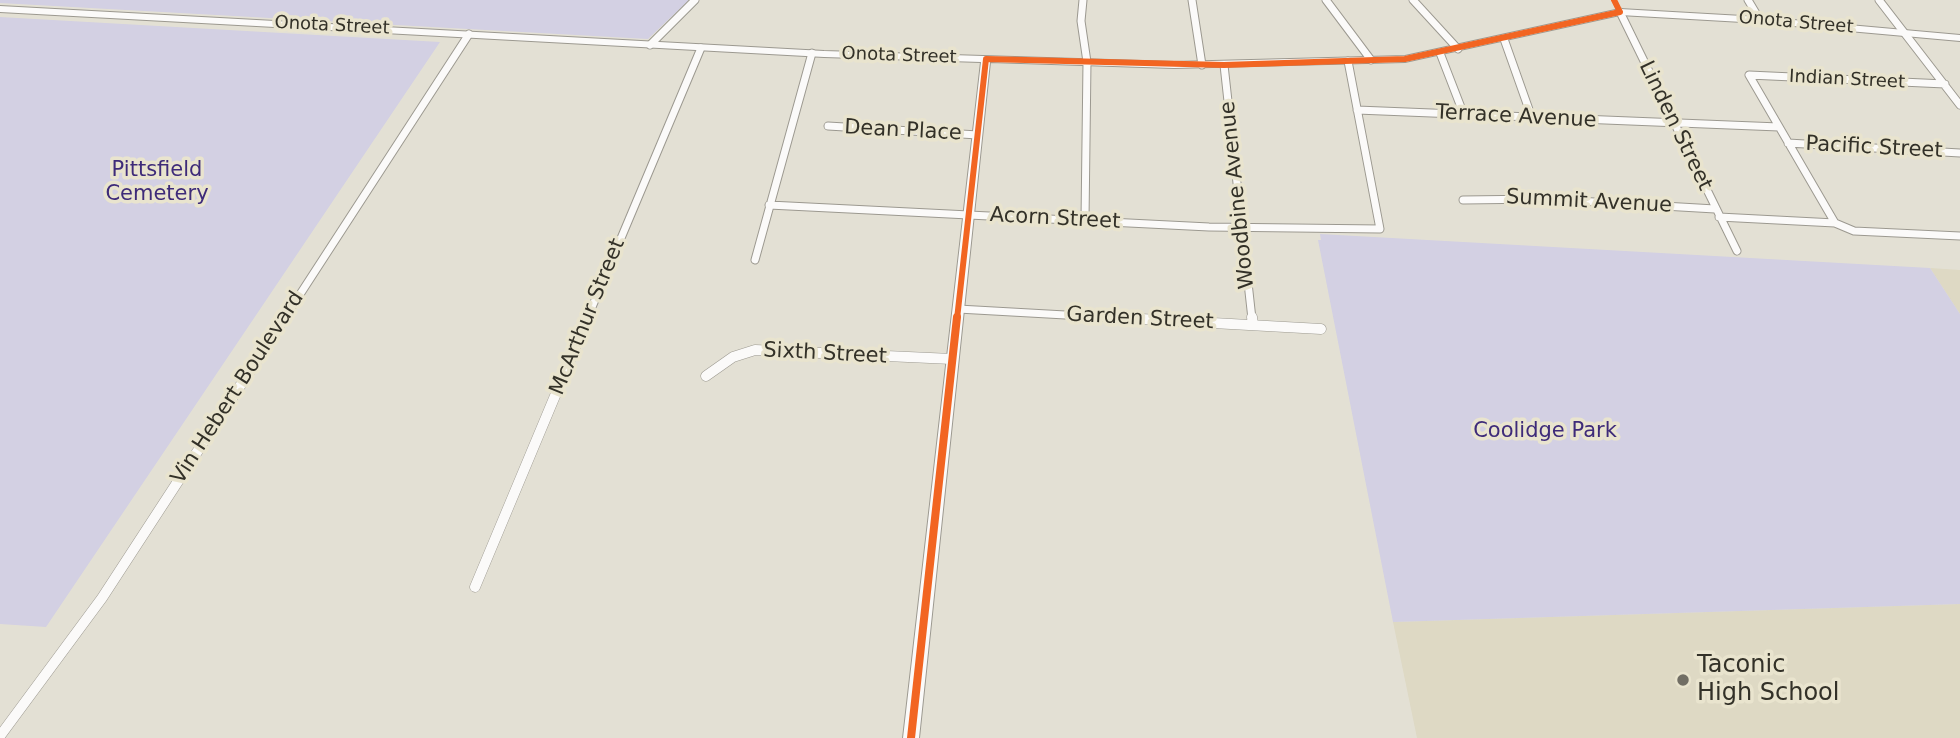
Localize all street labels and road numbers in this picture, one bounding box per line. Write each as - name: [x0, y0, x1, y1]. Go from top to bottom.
- street label: Onota Street: [1738, 7, 1854, 39]
- street label: Onota Street: [274, 12, 390, 40]
- street label: Onota Street: [841, 43, 957, 69]
- street label: Linden Street: [1633, 57, 1717, 195]
- street label: Indian Street: [1789, 66, 1905, 94]
- street label: Woodbine Avenue: [1216, 100, 1260, 290]
- street label: Terrace Avenue: [1435, 100, 1597, 134]
- street label: Dean Place: [844, 115, 962, 147]
- street label: Pacific Street: [1805, 132, 1943, 164]
- street label: Summit Avenue: [1505, 185, 1673, 219]
- street label: Acorn Street: [989, 203, 1121, 235]
- street label: McArthur Street: [545, 235, 631, 399]
- street label: Vin Hebert Boulevard: [166, 287, 310, 489]
- street label: Garden Street: [1066, 303, 1214, 335]
- street label: Sixth Street: [763, 338, 887, 370]

